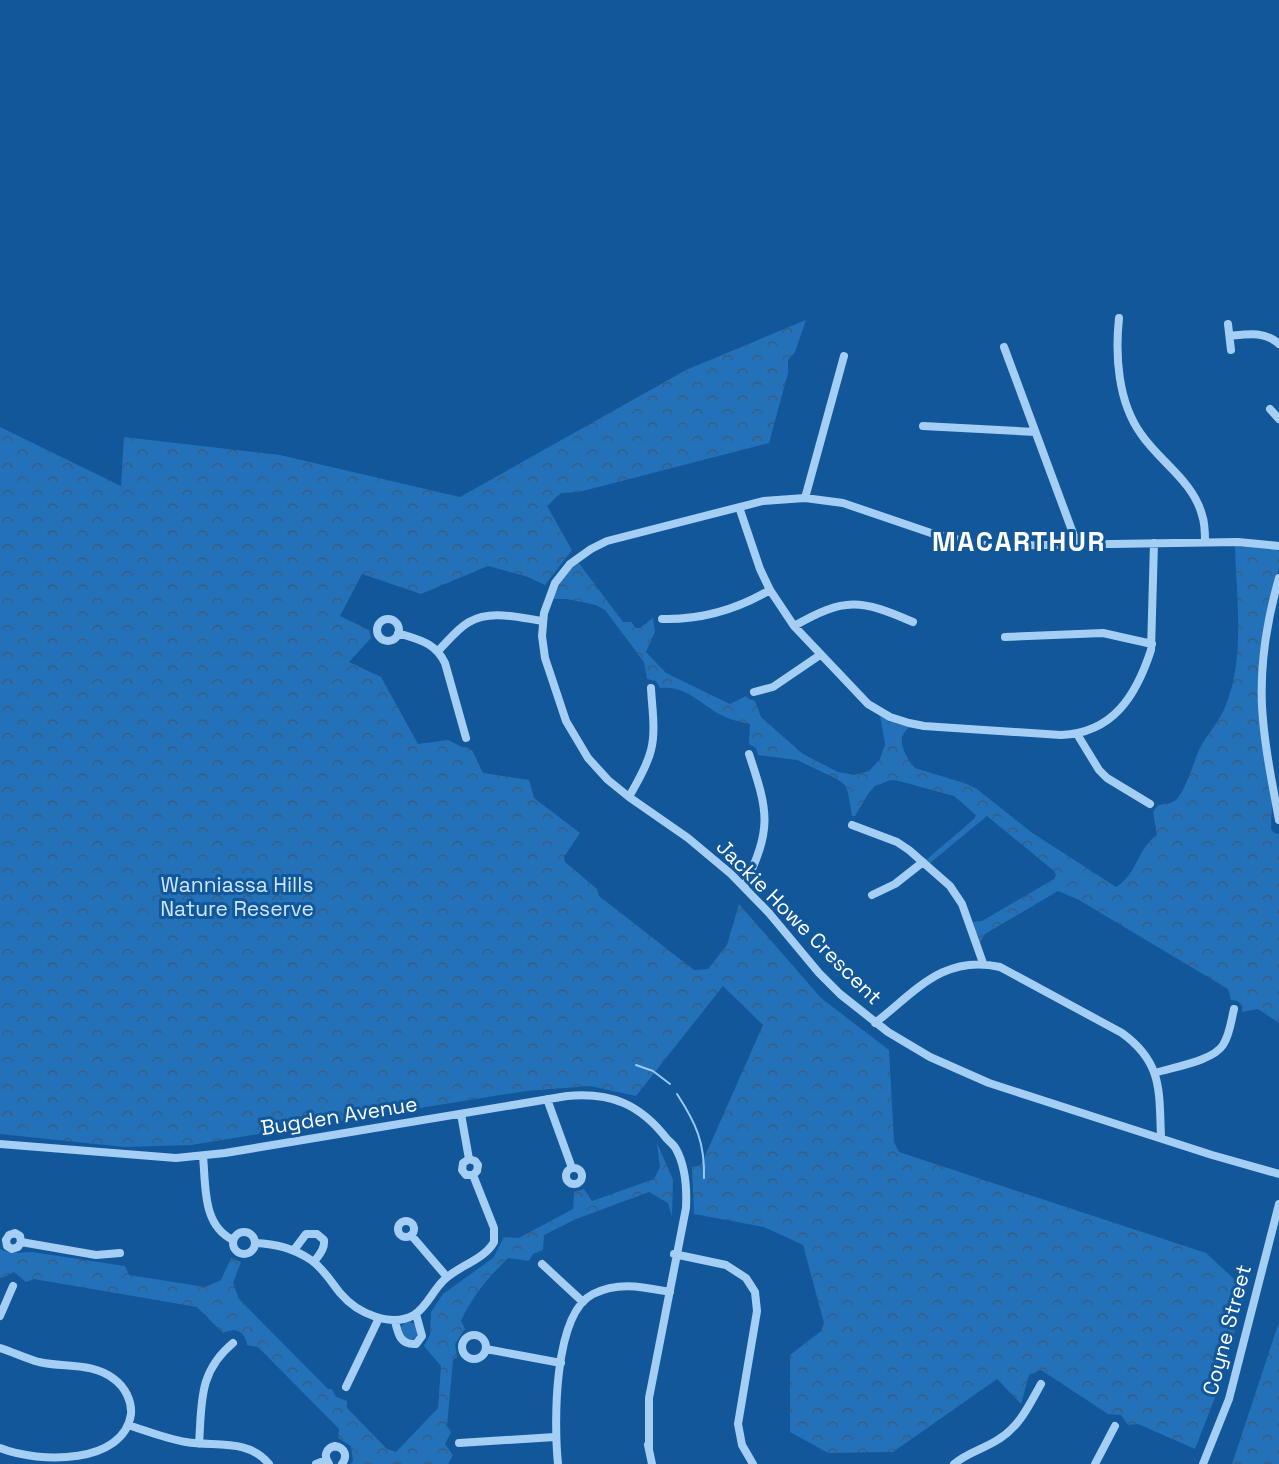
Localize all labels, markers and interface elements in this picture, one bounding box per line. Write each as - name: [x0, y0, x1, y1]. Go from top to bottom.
- district label: MACARTHUR: [932, 524, 1106, 559]
- street label: Jackie Howe Crescent: [711, 833, 888, 1010]
- park label: Wanniassa Hills Nature Reserve: [160, 871, 314, 922]
- street label: Bugden Avenue: [259, 1090, 419, 1141]
- street label: Coyne Street: [1196, 1262, 1257, 1398]

